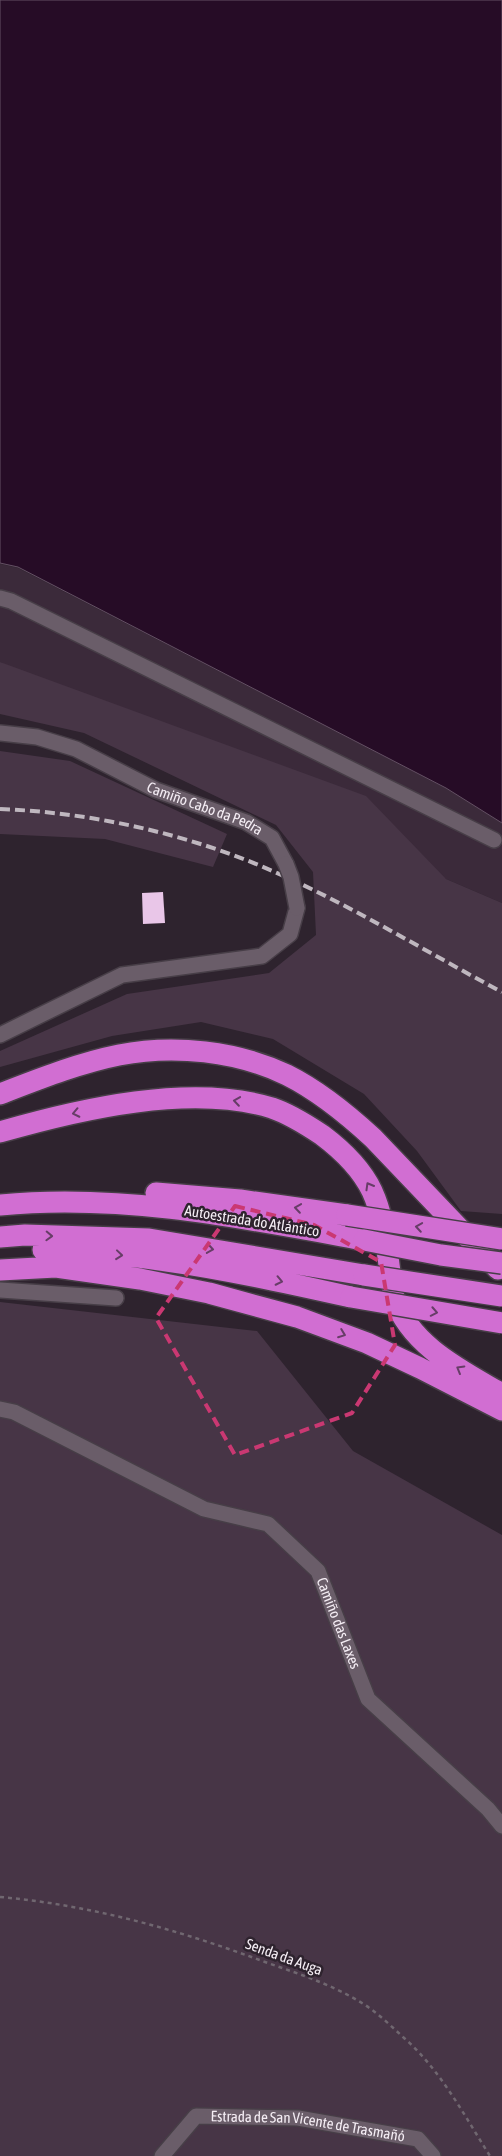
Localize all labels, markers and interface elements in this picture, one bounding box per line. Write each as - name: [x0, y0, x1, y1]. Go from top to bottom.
- street label: Camiño Cabo da Pedra: [144, 778, 266, 838]
- one-way arrow: [232, 1096, 240, 1107]
- one-way arrow: [71, 1108, 80, 1118]
- one-way arrow: [365, 1182, 375, 1191]
- street label: Autoestrada do Atlántico: [184, 1201, 321, 1240]
- one-way arrow: [294, 1203, 302, 1214]
- one-way arrow: [415, 1222, 424, 1232]
- one-way arrow: [45, 1230, 53, 1241]
- one-way arrow: [206, 1244, 215, 1254]
- one-way arrow: [115, 1249, 123, 1260]
- one-way arrow: [274, 1276, 283, 1286]
- one-way arrow: [429, 1307, 438, 1317]
- one-way arrow: [337, 1328, 346, 1338]
- one-way arrow: [456, 1365, 465, 1375]
- street label: Camiño das Laxes: [313, 1575, 364, 1671]
- street label: Senda da Auga: [243, 1935, 325, 1978]
- street label: Estrada de San Vicente de Trasmañó: [210, 2107, 406, 2145]

